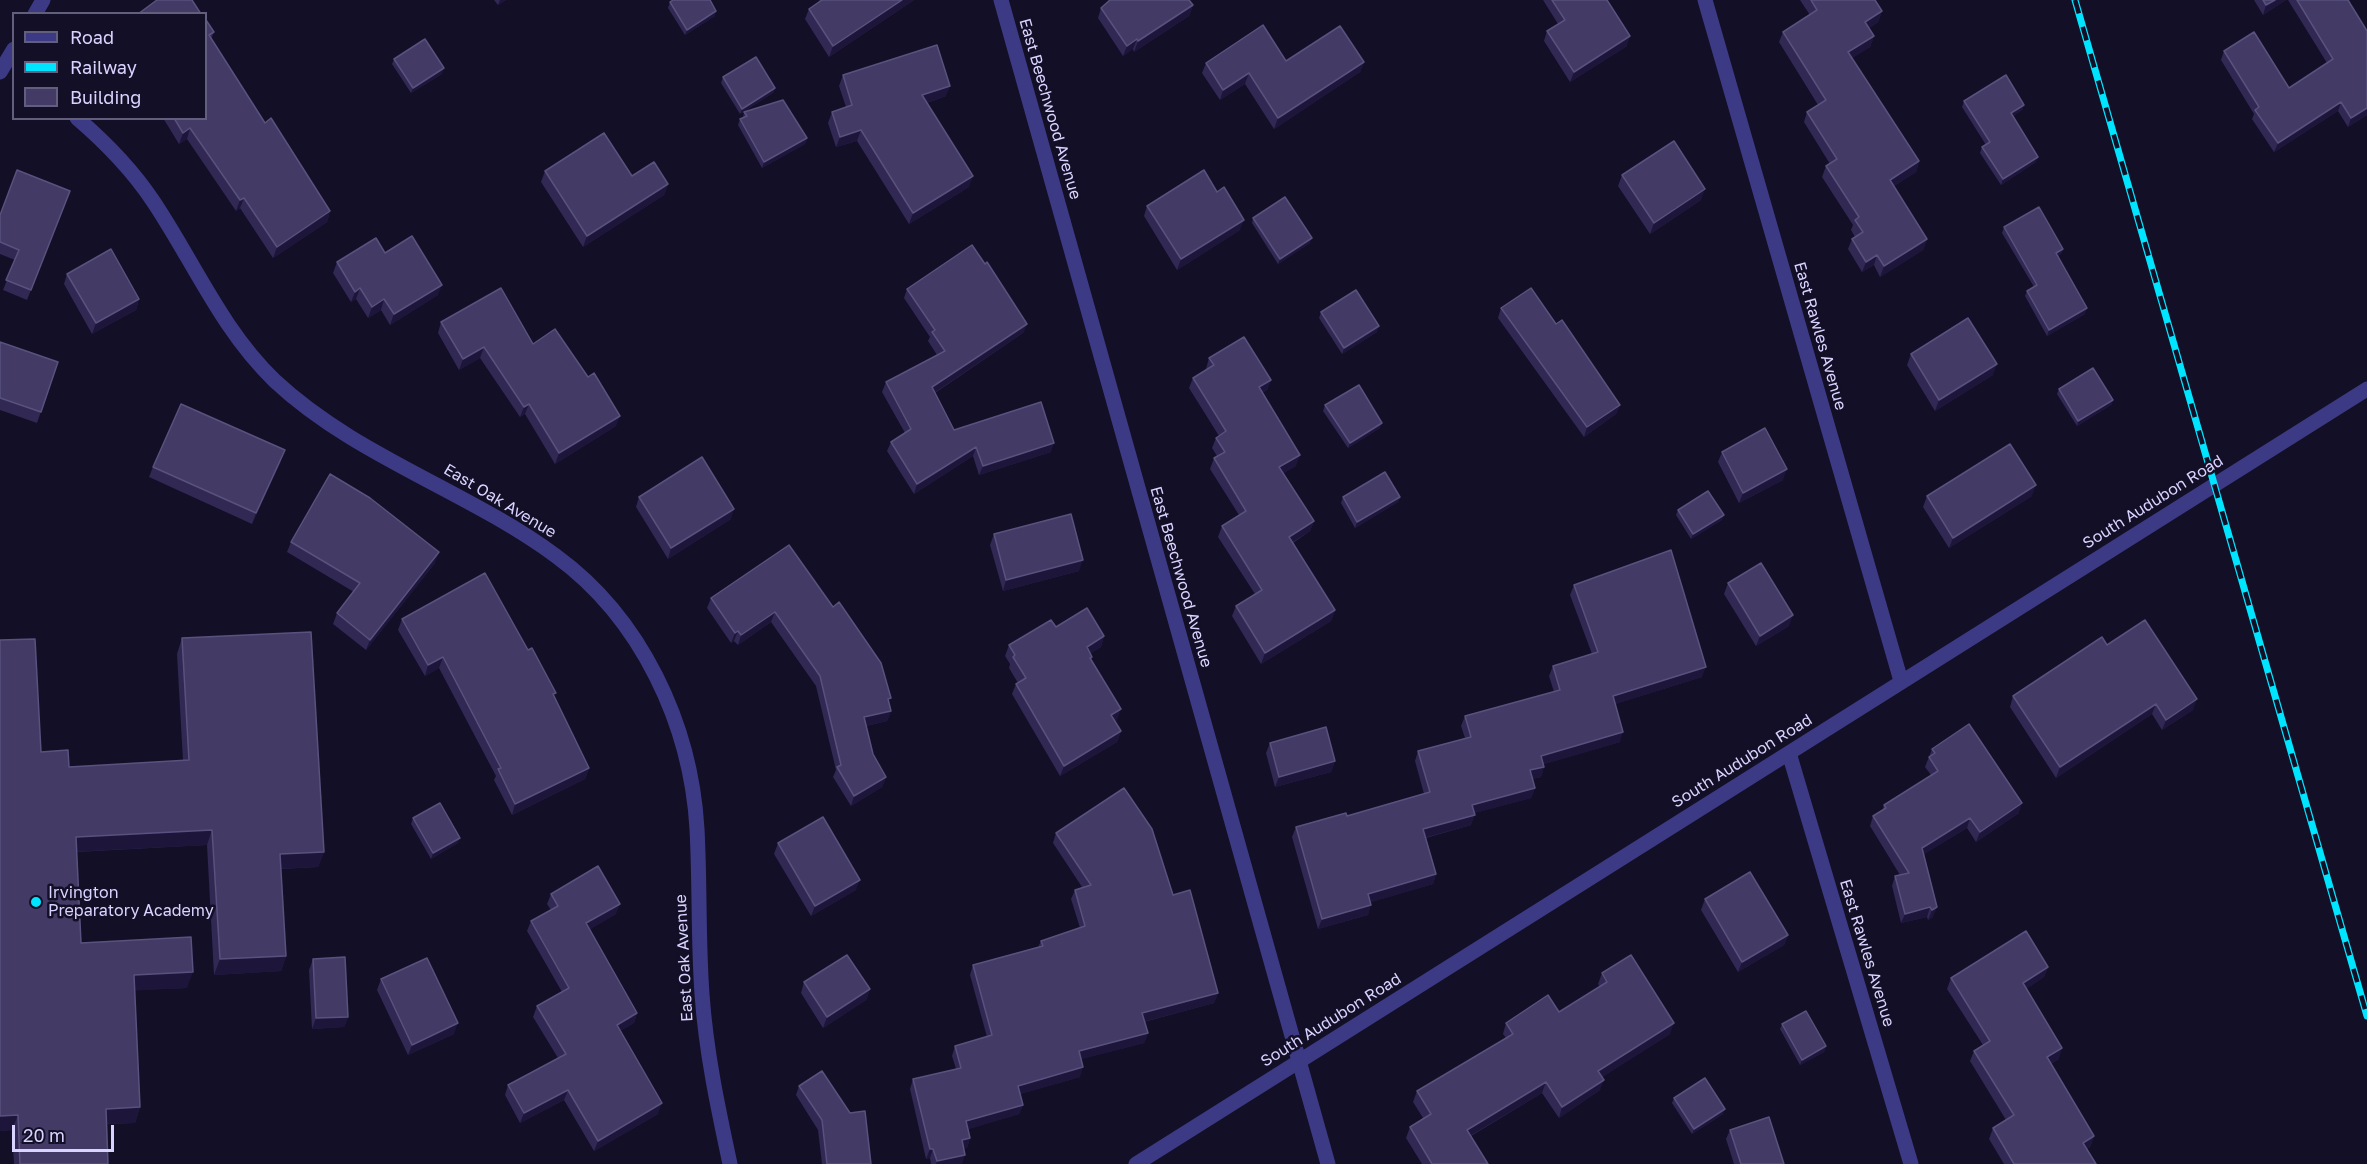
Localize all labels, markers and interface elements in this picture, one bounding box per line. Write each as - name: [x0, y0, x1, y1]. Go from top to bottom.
- legend: [12, 12, 207, 120]
- street label: East Beechwood Avenue: [1015, 16, 1085, 202]
- text: Road: [70, 26, 114, 48]
- text: Railway: [70, 56, 137, 78]
- text: Building: [70, 86, 141, 108]
- street label: East Rawles Avenue: [1790, 260, 1850, 412]
- street label: South Audubon Road: [2079, 451, 2227, 553]
- street label: East Oak Avenue: [440, 460, 560, 542]
- street label: East Beechwood Avenue: [1146, 484, 1216, 670]
- street label: South Audubon Road: [1668, 710, 1816, 812]
- street label: East Rawles Avenue: [1835, 877, 1899, 1029]
- place label: Irvington Preparatory Academy: [48, 883, 214, 921]
- street label: East Oak Avenue: [671, 894, 697, 1022]
- marker: Irvington Preparatory Academy: [29, 895, 43, 909]
- street label: South Audubon Road: [1257, 969, 1405, 1071]
- scale bar: [15, 1113, 117, 1151]
- text: 20 m: [23, 1124, 65, 1146]

